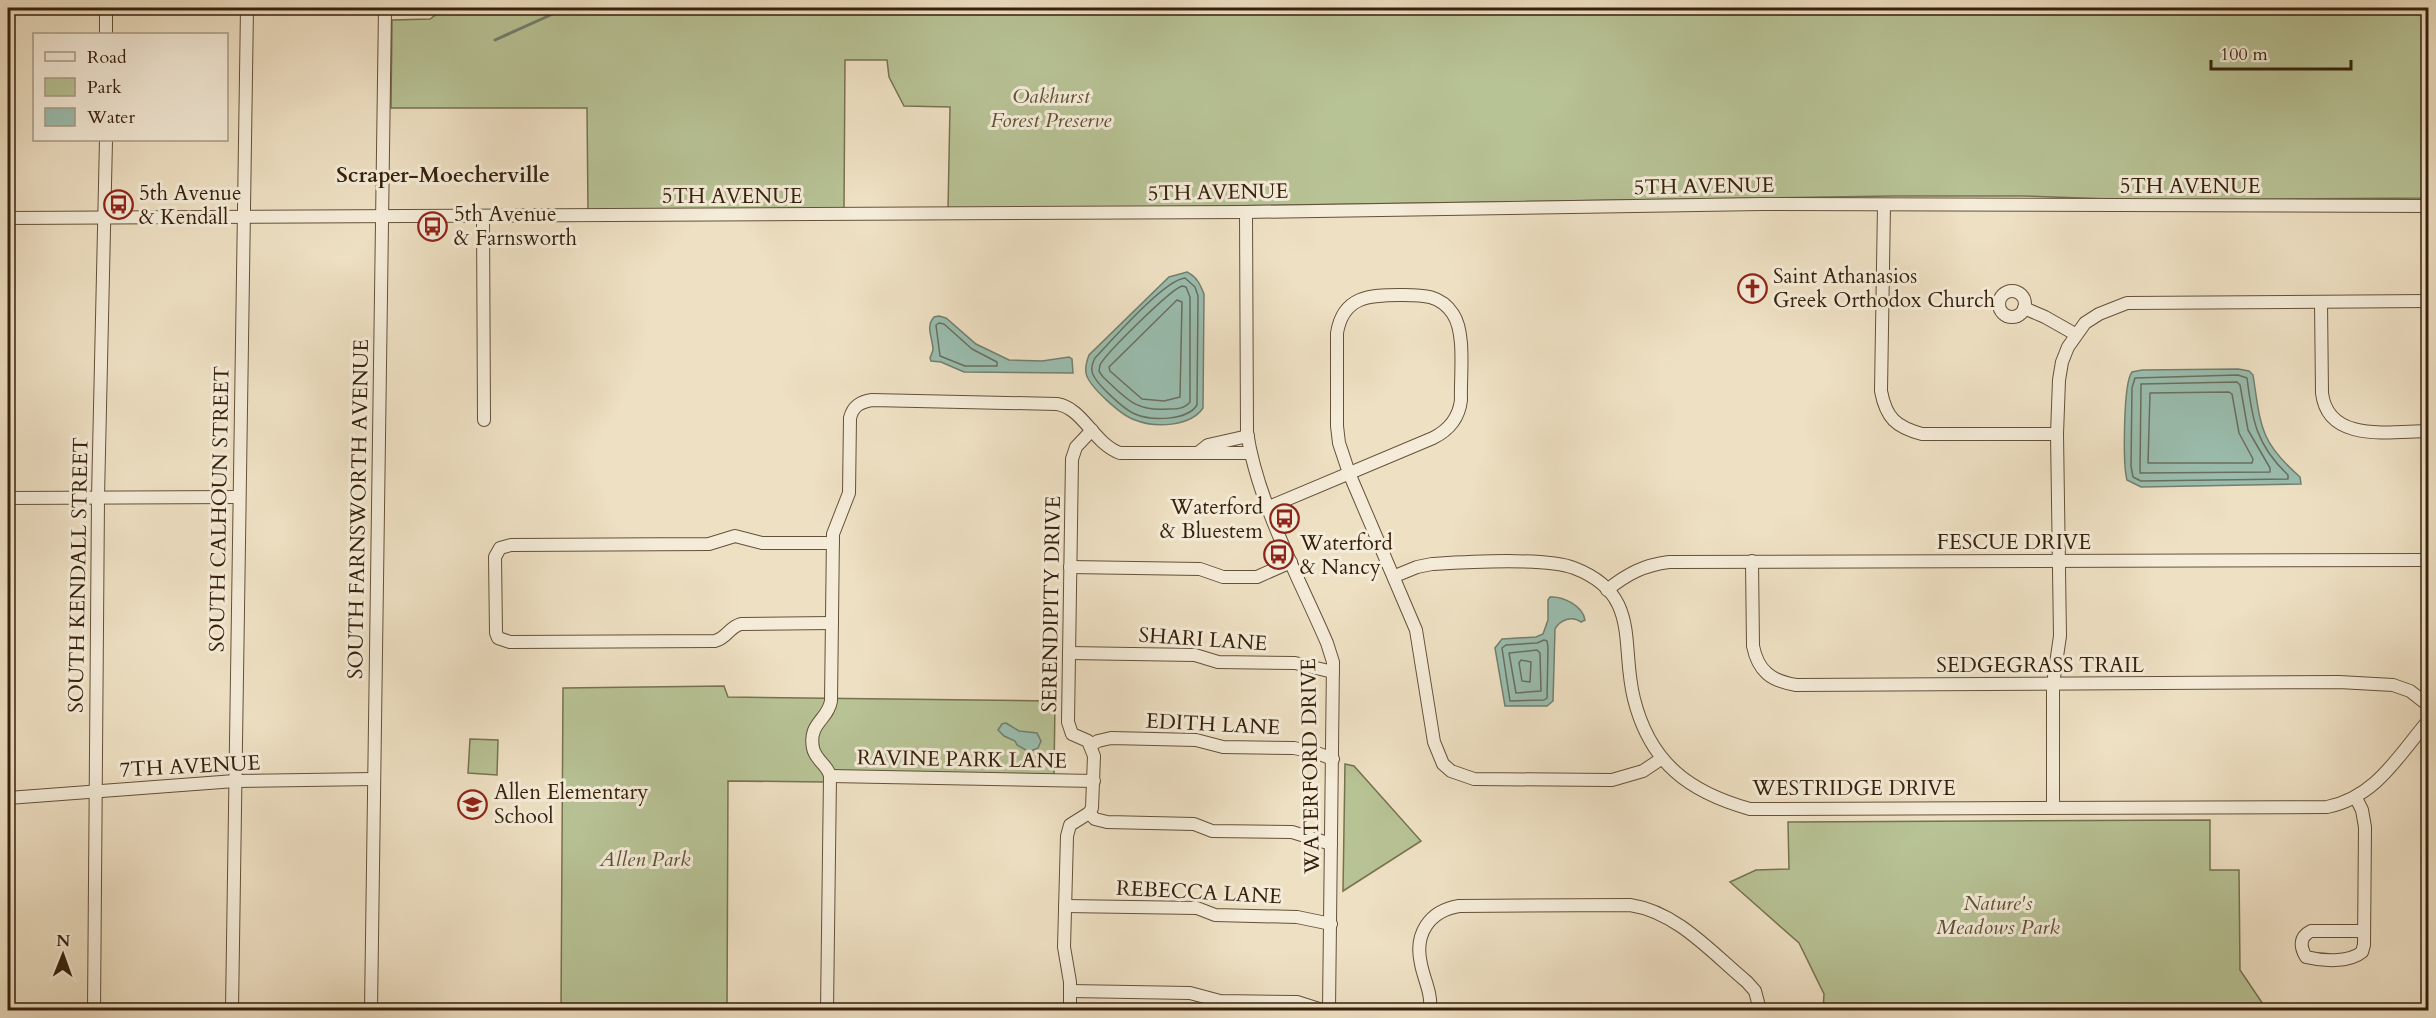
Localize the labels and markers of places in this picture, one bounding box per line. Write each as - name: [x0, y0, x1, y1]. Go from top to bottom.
- place label: 5th Avenue & Kendall: [139, 179, 242, 232]
- bus stop icon: 5th Avenue & Kendall: [102, 189, 134, 221]
- place label: 5th Avenue & Farnsworth: [454, 200, 577, 253]
- bus stop icon: 5th Avenue & Farnsworth: [417, 210, 449, 242]
- place label: Saint Athanasios Greek Orthodox Church: [1773, 262, 1995, 315]
- church icon: Saint Athanasios Greek Orthodox Church: [1736, 272, 1768, 304]
- place label: Waterford & Bluestem: [1160, 493, 1263, 546]
- bus stop icon: Waterford & Bluestem: [1268, 503, 1300, 535]
- place label: Waterford & Nancy: [1299, 529, 1393, 582]
- bus stop icon: Waterford & Nancy: [1263, 539, 1295, 571]
- place label: Allen Elementary School: [494, 778, 648, 831]
- school or university icon: Allen Elementary School: [457, 788, 489, 820]

